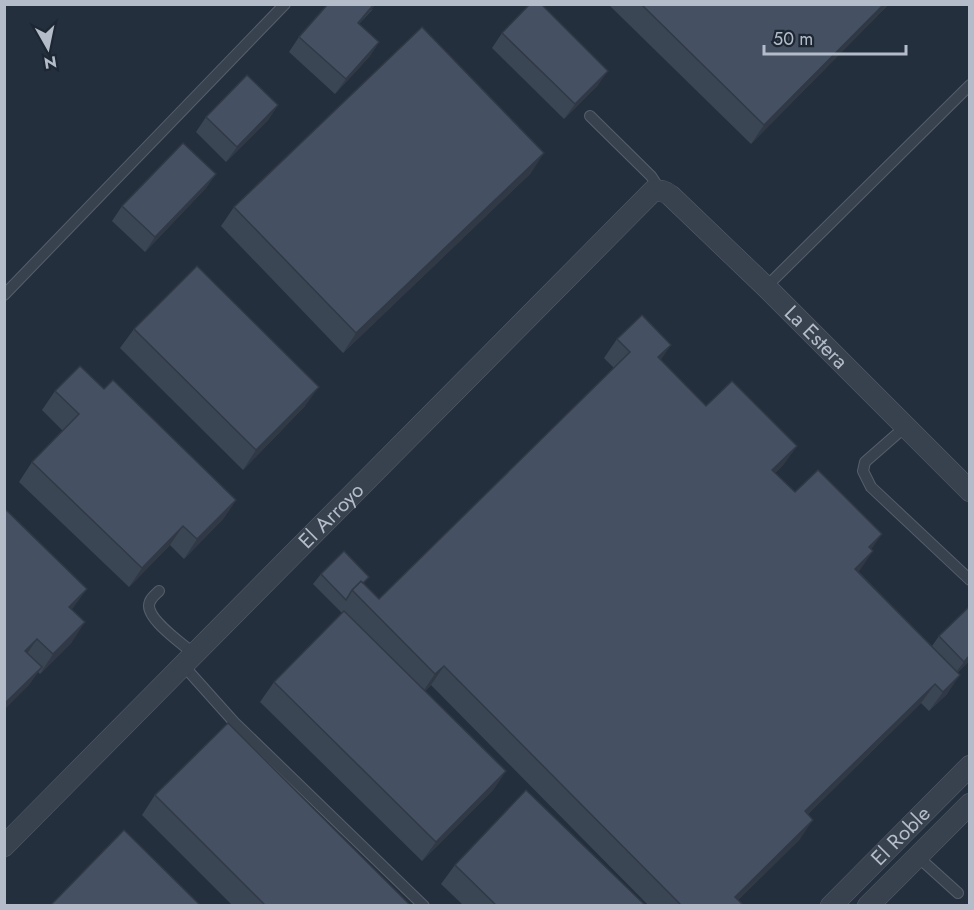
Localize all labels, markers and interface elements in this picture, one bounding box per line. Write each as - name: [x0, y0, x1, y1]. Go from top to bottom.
- north arrow: [18, 18, 78, 78]
- scale bar: [764, 18, 906, 56]
- text: 50 m: [773, 26, 813, 52]
- text: N: [42, 50, 58, 75]
- street label: La Estera: [778, 299, 855, 376]
- street label: El Arroyo: [292, 476, 371, 555]
- street label: El Roble: [864, 799, 937, 872]

